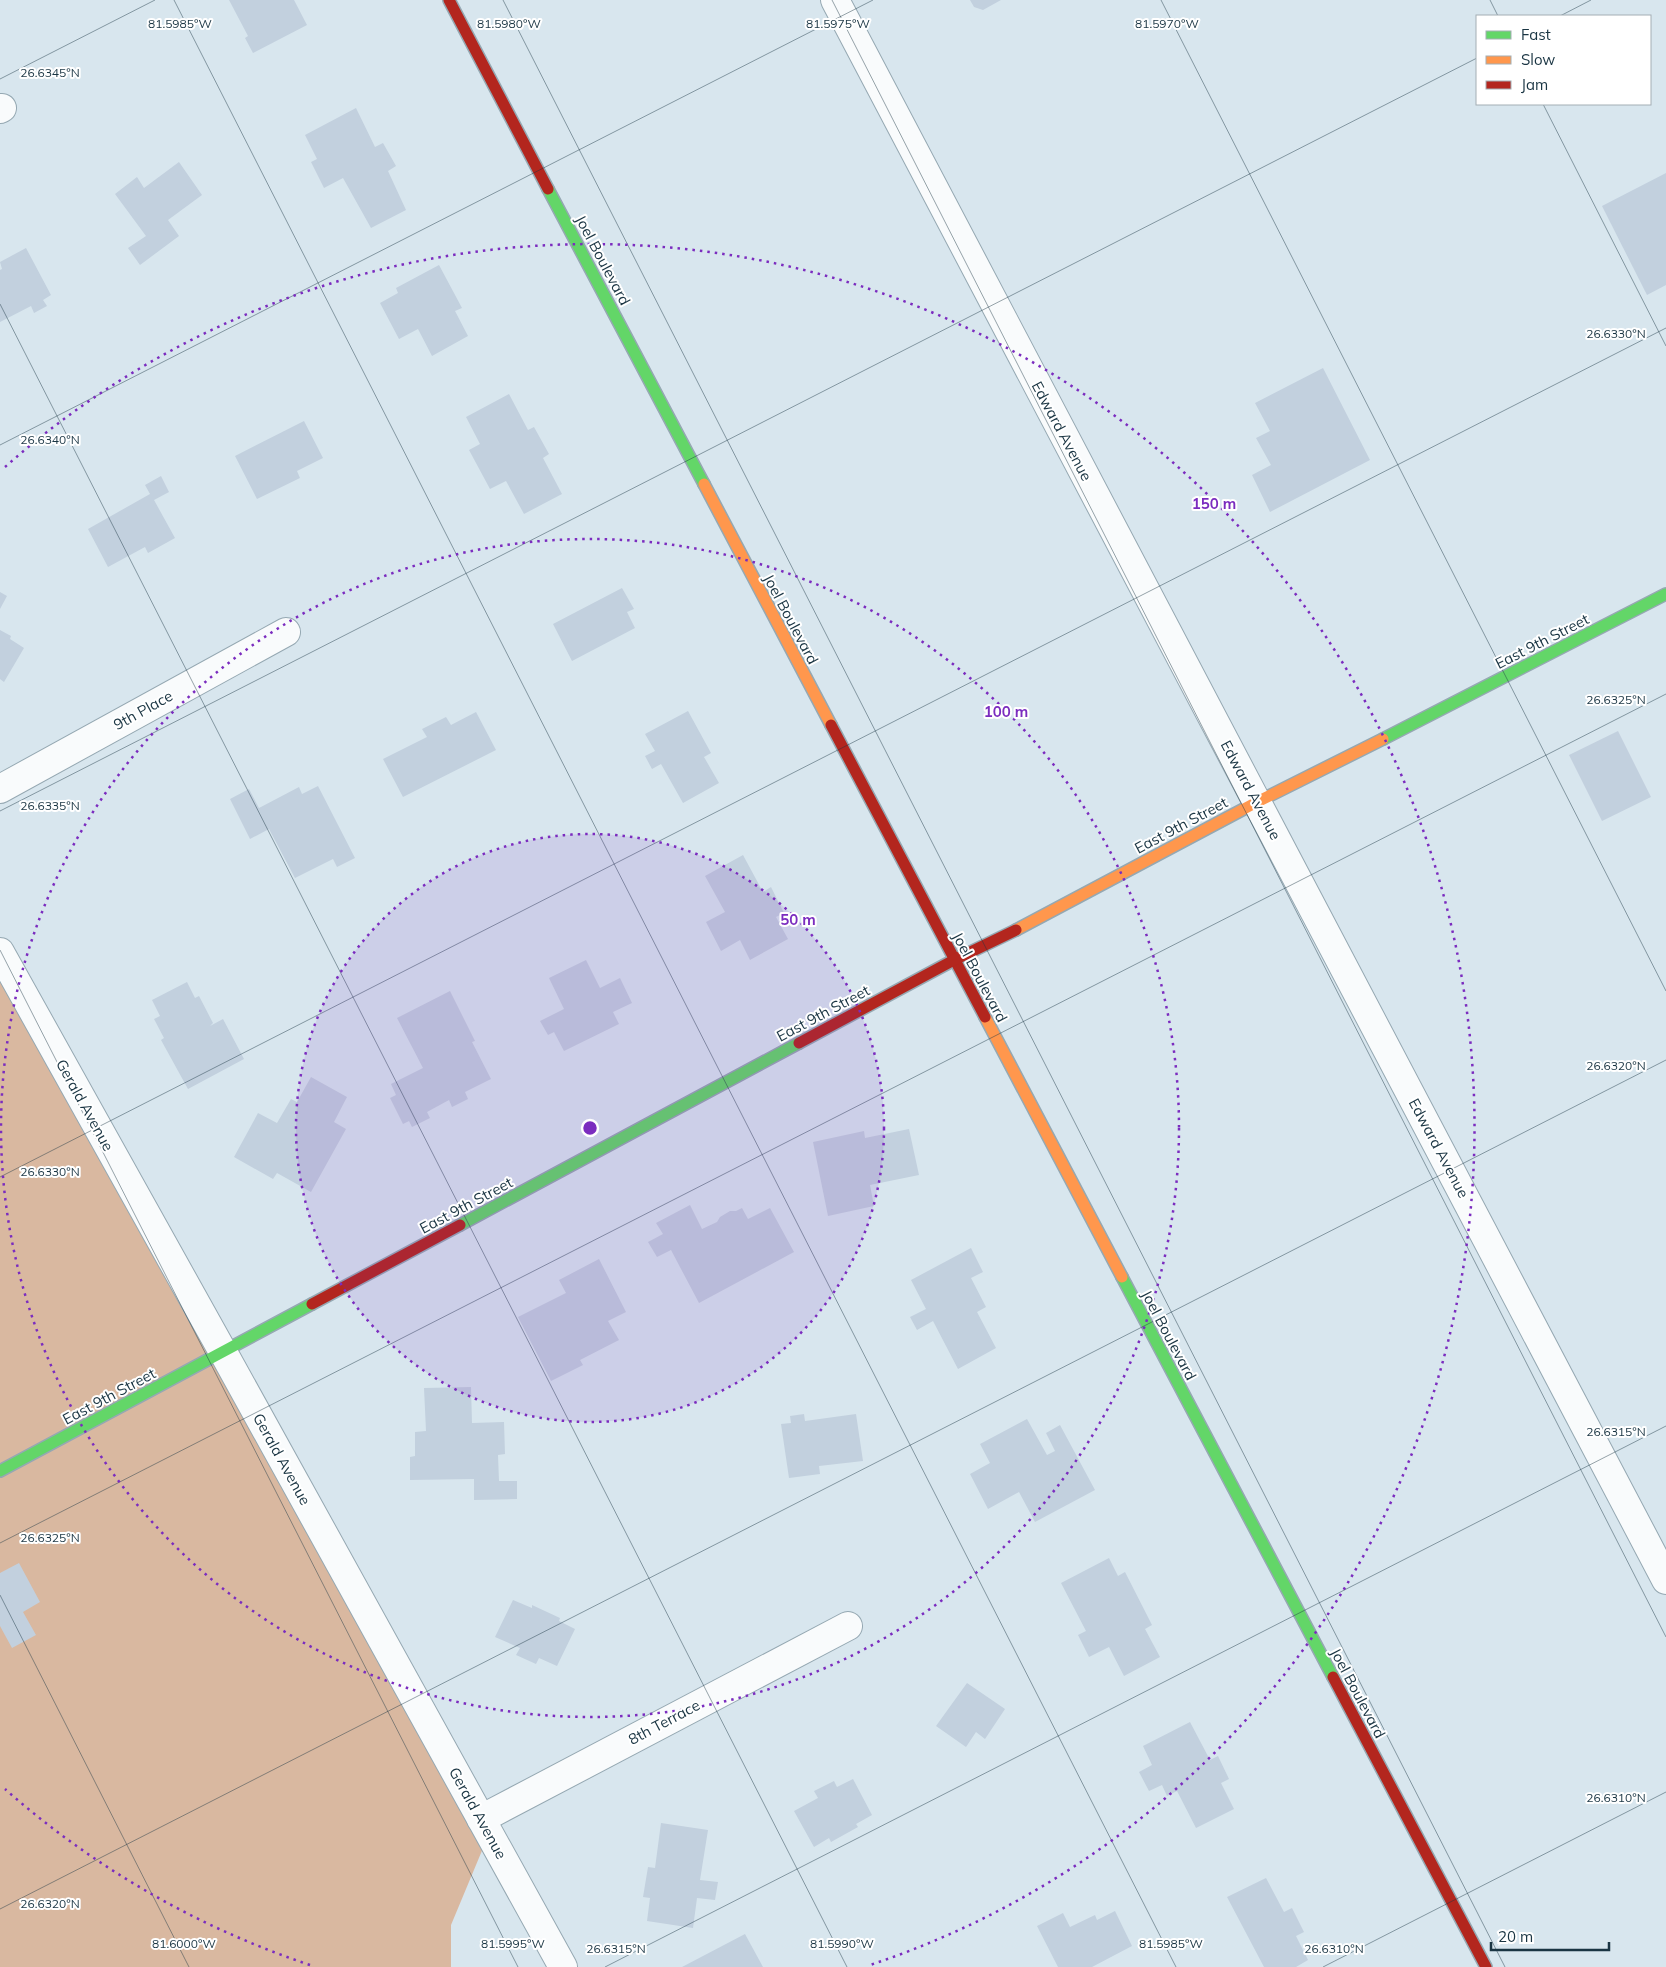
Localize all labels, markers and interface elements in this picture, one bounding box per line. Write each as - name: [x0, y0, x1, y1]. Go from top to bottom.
- legend: [1476, 15, 1651, 105]
- text: 81.5985°W: [148, 16, 212, 31]
- text: 81.5980°W: [477, 16, 541, 31]
- text: 81.5975°W: [806, 16, 870, 31]
- text: 81.5970°W: [1135, 16, 1199, 31]
- text: Fast: [1521, 25, 1551, 44]
- text: Slow: [1521, 50, 1555, 69]
- text: 26.6345°N: [20, 65, 80, 80]
- text: Jam: [1521, 75, 1548, 94]
- street label: Joel Boulevard: [571, 212, 635, 308]
- text: 26.6330°N: [1586, 326, 1646, 341]
- street label: Edward Avenue: [1028, 378, 1096, 484]
- text: 26.6340°N: [20, 432, 80, 447]
- text: 150 m: [1192, 494, 1236, 513]
- street label: Joel Boulevard: [759, 571, 823, 667]
- street label: East 9th Street: [1492, 609, 1592, 673]
- street label: 9th Place: [110, 686, 176, 734]
- text: 26.6325°N: [1586, 692, 1646, 707]
- text: 100 m: [984, 702, 1028, 721]
- street label: Edward Avenue: [1217, 737, 1285, 843]
- street label: East 9th Street: [1131, 793, 1231, 857]
- text: 26.6335°N: [20, 798, 80, 813]
- text: 50 m: [780, 910, 816, 929]
- street label: Joel Boulevard: [948, 929, 1012, 1025]
- street label: East 9th Street: [773, 981, 873, 1045]
- street label: Gerald Avenue: [52, 1056, 118, 1154]
- text: 26.6320°N: [1586, 1058, 1646, 1073]
- street label: Edward Avenue: [1405, 1095, 1473, 1201]
- centre of rings: [581, 1119, 599, 1137]
- text: 26.6330°N: [20, 1164, 80, 1179]
- street label: East 9th Street: [416, 1173, 516, 1237]
- street label: Joel Boulevard: [1137, 1287, 1201, 1383]
- street label: East 9th Street: [59, 1364, 159, 1428]
- street label: Gerald Avenue: [249, 1410, 315, 1508]
- text: 26.6315°N: [1586, 1424, 1646, 1439]
- text: 26.6325°N: [20, 1530, 80, 1545]
- street label: Joel Boulevard: [1326, 1645, 1390, 1741]
- street label: 8th Terrace: [625, 1695, 703, 1749]
- street label: Gerald Avenue: [445, 1764, 511, 1862]
- text: 26.6310°N: [1586, 1790, 1646, 1805]
- text: 26.6320°N: [20, 1896, 80, 1911]
- scale bar: [1491, 1920, 1608, 1952]
- text: 20 m: [1498, 1927, 1533, 1946]
- text: 81.6000°W: [152, 1936, 216, 1951]
- text: 81.5995°W: [481, 1936, 545, 1951]
- text: 81.5990°W: [810, 1936, 874, 1951]
- text: 81.5985°W: [1139, 1936, 1203, 1951]
- text: 26.6315°N: [586, 1941, 646, 1956]
- text: 26.6310°N: [1304, 1941, 1364, 1956]

